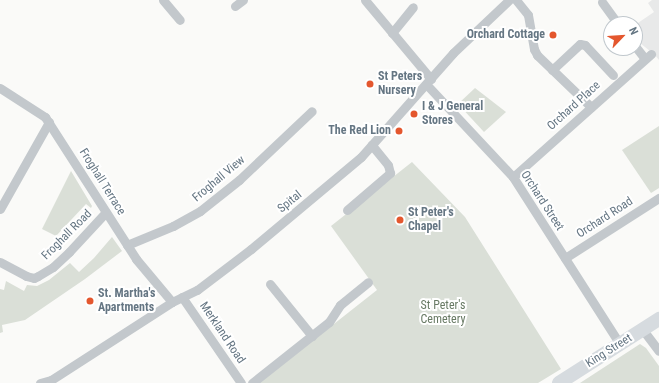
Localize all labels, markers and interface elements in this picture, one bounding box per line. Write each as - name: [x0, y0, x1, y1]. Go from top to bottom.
- north arrow: [603, 16, 643, 56]
- text: N: [626, 25, 641, 37]
- place label: Orchard Cottage: [467, 28, 545, 42]
- marker: Orchard Cottage: [548, 30, 558, 40]
- place label: St Peters Nursery: [378, 70, 422, 98]
- street label: Orchard Place: [545, 78, 603, 134]
- marker: St Peters Nursery: [365, 79, 375, 89]
- place label: I & J General Stores: [422, 100, 483, 128]
- marker: I & J General Stores: [409, 109, 419, 119]
- place label: The Red Lion: [328, 124, 391, 138]
- marker: The Red Lion: [394, 126, 404, 136]
- street label: Froghall Terrace: [76, 146, 128, 218]
- street label: Froghall View: [190, 153, 248, 205]
- street label: Orchard Street: [517, 168, 567, 234]
- street label: Spital: [275, 188, 305, 216]
- street label: Orchard Road: [574, 194, 636, 242]
- place label: St Peter's Chapel: [408, 206, 454, 234]
- street label: Froghall Road: [39, 207, 95, 263]
- marker: St Peter's Chapel: [395, 215, 405, 225]
- place label: St. Martha's Apartments: [98, 287, 155, 315]
- marker: St. Martha's Apartments: [85, 296, 95, 306]
- park label: St Peter's Cemetery: [420, 299, 466, 327]
- street label: Merkland Road: [196, 300, 248, 366]
- street label: King Street: [583, 331, 635, 371]

